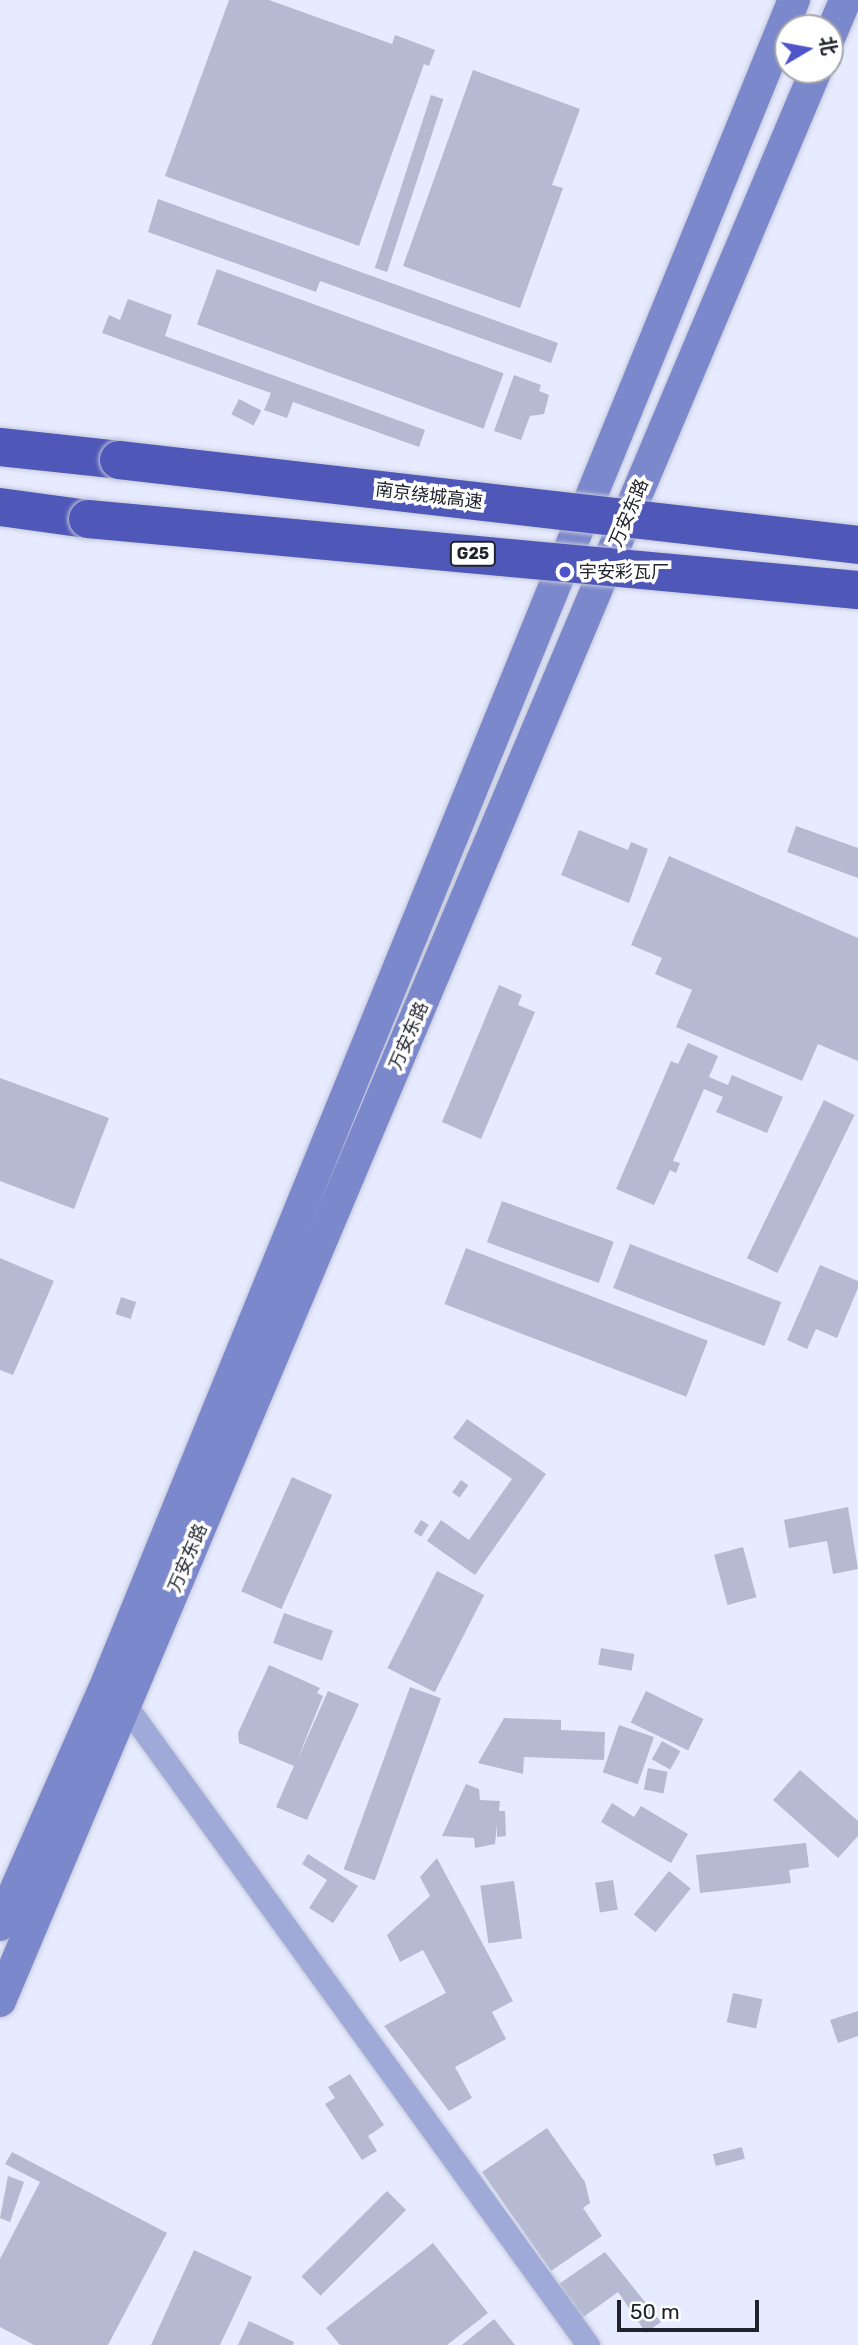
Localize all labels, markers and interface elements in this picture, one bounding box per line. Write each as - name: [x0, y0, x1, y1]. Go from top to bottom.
- north arrow: [774, 14, 844, 84]
- text: 北: [815, 34, 841, 57]
- street label: 万安东路: [605, 476, 653, 550]
- street label: 南京绕城高速: [374, 479, 484, 513]
- road number: G25: [448, 541, 498, 566]
- place label: 宇安彩瓦厂: [579, 561, 669, 583]
- marker: 宇安彩瓦厂: [557, 564, 573, 580]
- street label: 万安东路: [385, 999, 433, 1073]
- street label: 万安东路: [164, 1521, 212, 1595]
- scale bar: [620, 2286, 762, 2330]
- text: 50 m: [630, 2299, 680, 2324]

